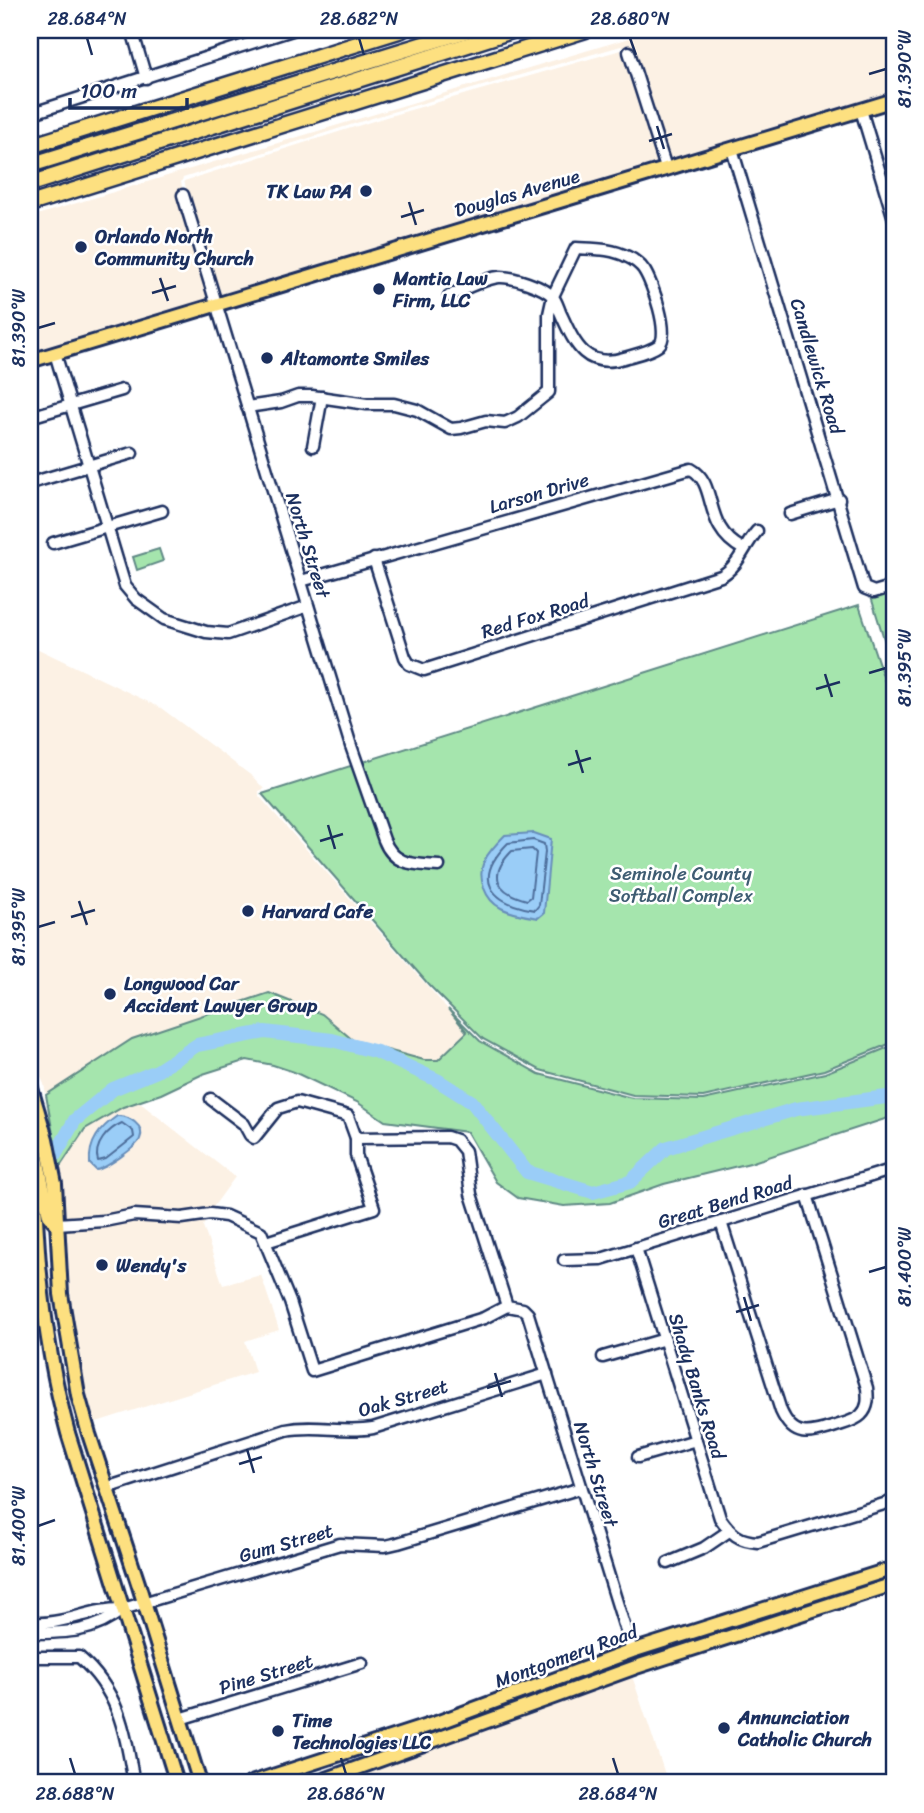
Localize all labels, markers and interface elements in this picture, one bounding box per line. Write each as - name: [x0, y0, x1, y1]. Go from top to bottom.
- text: 28.684°N: [47, 3, 127, 35]
- text: 28.682°N: [320, 3, 399, 35]
- text: 28.680°N: [590, 3, 670, 35]
- text: 81.390°W: [889, 29, 921, 108]
- scale bar: [70, 66, 187, 110]
- text: 100 m: [80, 72, 137, 110]
- street label: Douglas Avenue: [450, 159, 584, 227]
- place label: TK Law PA: [266, 175, 352, 208]
- marker: TK Law PA: [358, 183, 374, 199]
- place label: Orlando North Community Church: [94, 220, 254, 275]
- marker: Orlando North Community Church: [73, 239, 89, 255]
- place label: Mantia Law Firm, LLC: [392, 262, 489, 317]
- marker: Mantia Law Firm, LLC: [371, 281, 387, 297]
- text: 81.390°W: [3, 288, 35, 367]
- street label: Candlewick Road: [781, 294, 854, 440]
- place label: Altamonte Smiles: [280, 342, 431, 375]
- marker: Altamonte Smiles: [259, 350, 275, 366]
- street label: Larson Drive: [485, 463, 593, 523]
- street label: North Street: [276, 488, 340, 603]
- street label: Red Fox Road: [477, 583, 595, 648]
- text: 81.395°W: [889, 628, 921, 707]
- park label: Seminole County Softball Complex: [609, 857, 753, 912]
- text: 81.395°W: [3, 887, 35, 966]
- place label: Harvard Cafe: [261, 895, 374, 928]
- marker: Harvard Cafe: [240, 903, 256, 919]
- place label: Longwood Car Accident Lawyer Group: [123, 967, 318, 1022]
- marker: Longwood Car Accident Lawyer Group: [102, 986, 118, 1002]
- street label: Great Bend Road: [654, 1166, 797, 1238]
- text: 81.400°W: [889, 1226, 921, 1307]
- place label: Wendy's: [116, 1249, 188, 1282]
- marker: Wendy's: [94, 1257, 110, 1273]
- street label: Shady Banks Road: [659, 1309, 735, 1465]
- street label: Oak Street: [354, 1369, 452, 1427]
- street label: North Street: [564, 1417, 628, 1532]
- text: 81.400°W: [3, 1485, 35, 1566]
- street label: Gum Street: [235, 1514, 337, 1572]
- street label: Montgomery Road: [490, 1614, 644, 1697]
- street label: Pine Street: [215, 1644, 317, 1704]
- place label: Annunciation Catholic Church: [737, 1701, 872, 1756]
- place label: Time Technologies LLC: [292, 1704, 432, 1759]
- marker: Annunciation Catholic Church: [716, 1720, 732, 1736]
- marker: Time Technologies LLC: [270, 1723, 286, 1739]
- text: 28.688°N: [36, 1778, 115, 1810]
- text: 28.686°N: [307, 1778, 386, 1810]
- text: 28.684°N: [578, 1778, 658, 1810]

